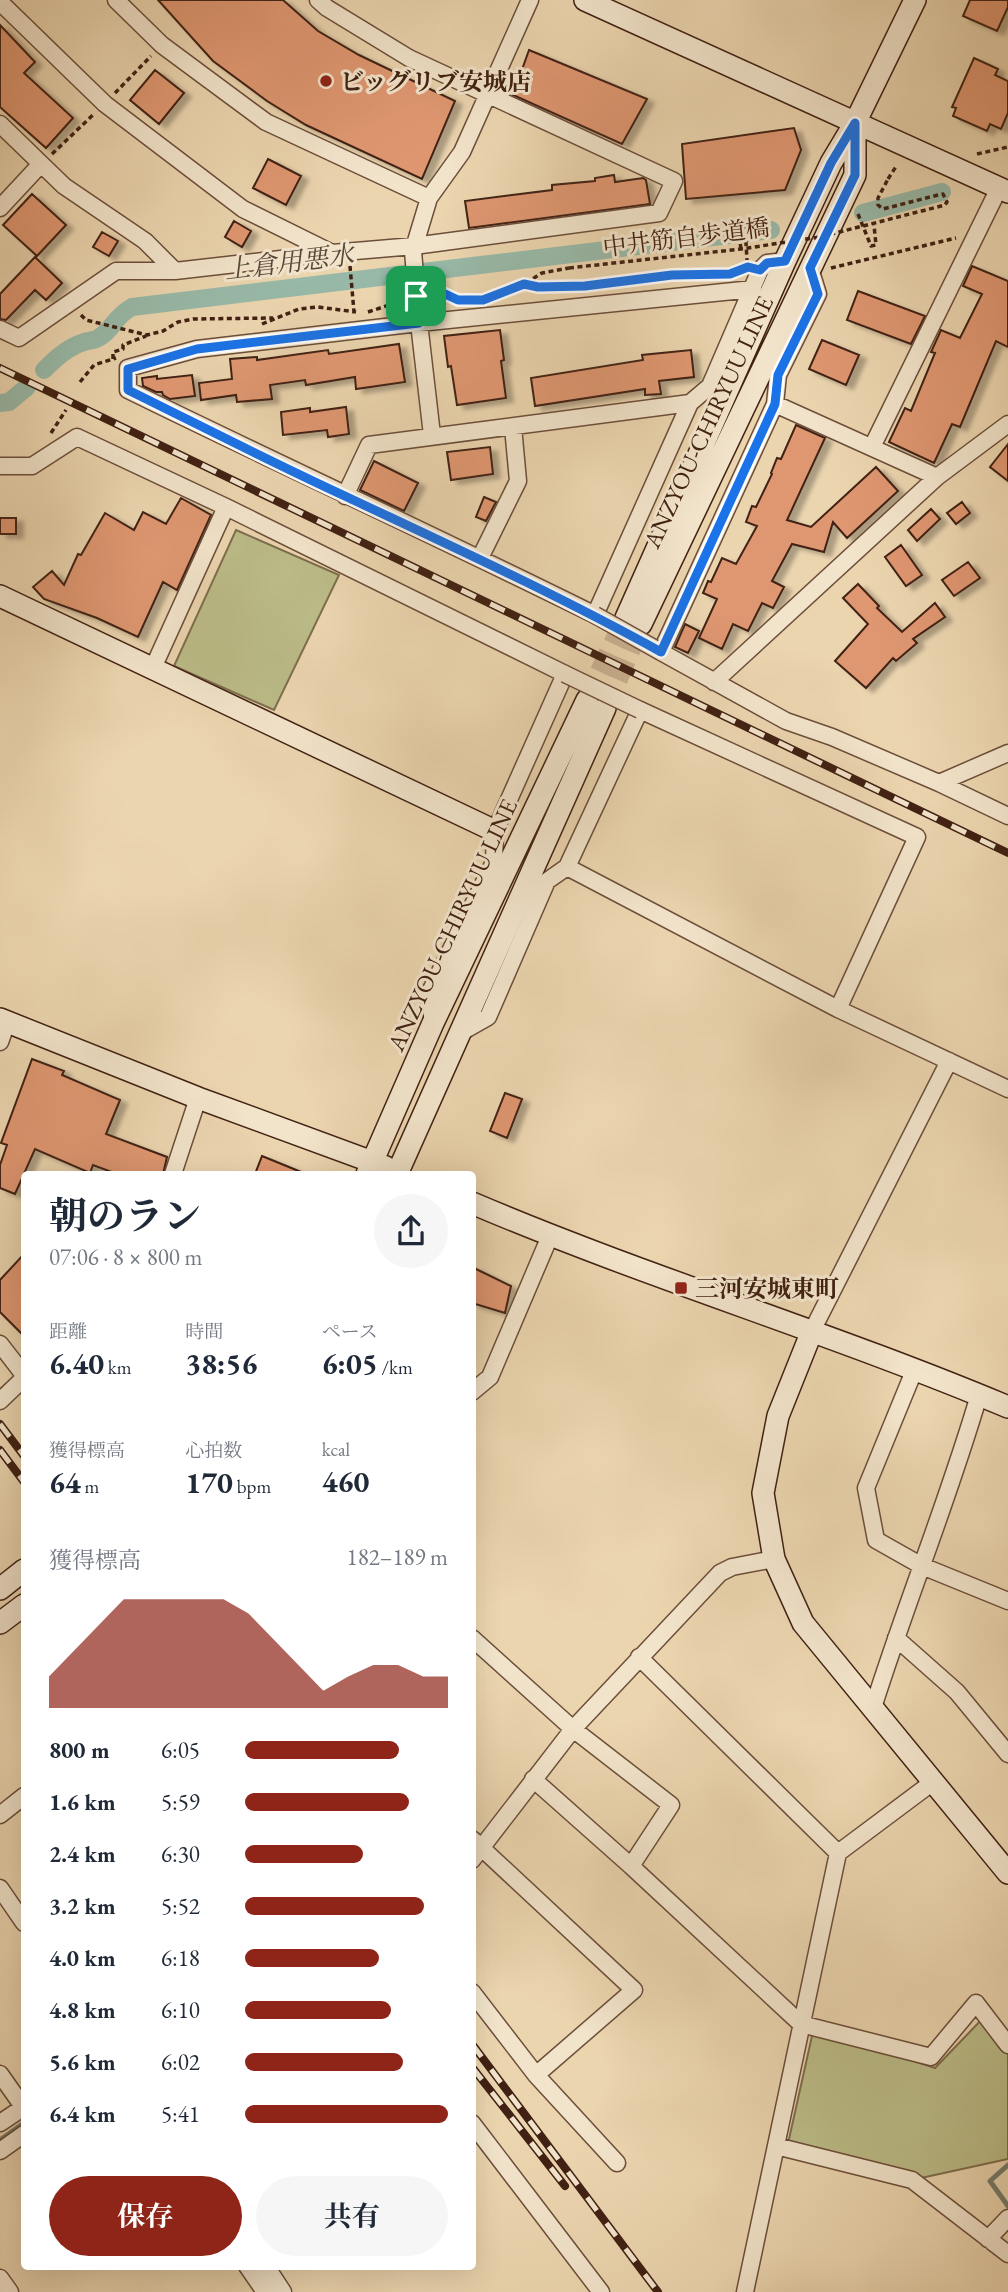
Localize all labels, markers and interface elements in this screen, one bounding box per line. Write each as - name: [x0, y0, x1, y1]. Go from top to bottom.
- place label: ビッグリブ安城店: [340, 66, 531, 97]
- marker: ビッグリブ安城店: [318, 73, 334, 89]
- street label: 中井筋自歩道橋: [601, 211, 771, 263]
- water label: 上倉用悪水: [222, 237, 359, 287]
- pin: [386, 266, 446, 326]
- icon: arrive: [397, 277, 435, 315]
- street label: ANZYOU-CHIRYUU LINE: [635, 291, 780, 554]
- street label: ANZYOU-CHIRYUU LINE: [379, 794, 524, 1057]
- text: 朝のラン: [49, 1191, 201, 1240]
- button: share: [374, 1194, 448, 1268]
- text: 07:06 · 8 × 800 m: [49, 1242, 202, 1272]
- place label: 三河安城東町: [695, 1273, 839, 1304]
- marker: 三河安城東町: [673, 1280, 689, 1296]
- text: 距離: [49, 1319, 87, 1344]
- text: 時間: [185, 1319, 223, 1344]
- text: ペース: [322, 1319, 378, 1344]
- text: 6.40: [49, 1344, 104, 1383]
- text: 38:56: [185, 1344, 257, 1383]
- text: 6:05: [322, 1344, 378, 1383]
- text: km: [104, 1355, 132, 1380]
- text: /km: [378, 1355, 413, 1380]
- text: kcal: [322, 1437, 350, 1462]
- text: 獲得標高: [49, 1438, 125, 1463]
- text: 心拍数: [185, 1438, 242, 1463]
- text: 460: [322, 1462, 369, 1501]
- text: 64: [49, 1463, 81, 1502]
- text: 170: [185, 1463, 233, 1502]
- text: m: [81, 1474, 99, 1499]
- text: bpm: [233, 1474, 271, 1499]
- text: 182–189 m: [347, 1542, 448, 1572]
- text: 獲得標高: [49, 1545, 141, 1575]
- text: 800 m: [49, 1735, 110, 1765]
- text: 6:05: [161, 1735, 200, 1765]
- text: 1.6 km: [49, 1787, 116, 1817]
- text: 5:59: [161, 1787, 200, 1817]
- text: 2.4 km: [49, 1839, 116, 1869]
- text: 6:30: [161, 1839, 200, 1869]
- text: 3.2 km: [49, 1891, 116, 1921]
- text: 5:52: [161, 1891, 200, 1921]
- text: 4.0 km: [49, 1943, 116, 1973]
- text: 6:18: [161, 1943, 200, 1973]
- text: 4.8 km: [49, 1995, 116, 2025]
- text: 6:10: [161, 1995, 200, 2025]
- text: 5.6 km: [49, 2047, 116, 2077]
- text: 6:02: [161, 2047, 200, 2077]
- text: 6.4 km: [49, 2099, 116, 2129]
- text: 5:41: [161, 2099, 200, 2129]
- button: 保存: [49, 2176, 242, 2256]
- button: 共有: [256, 2176, 448, 2256]

